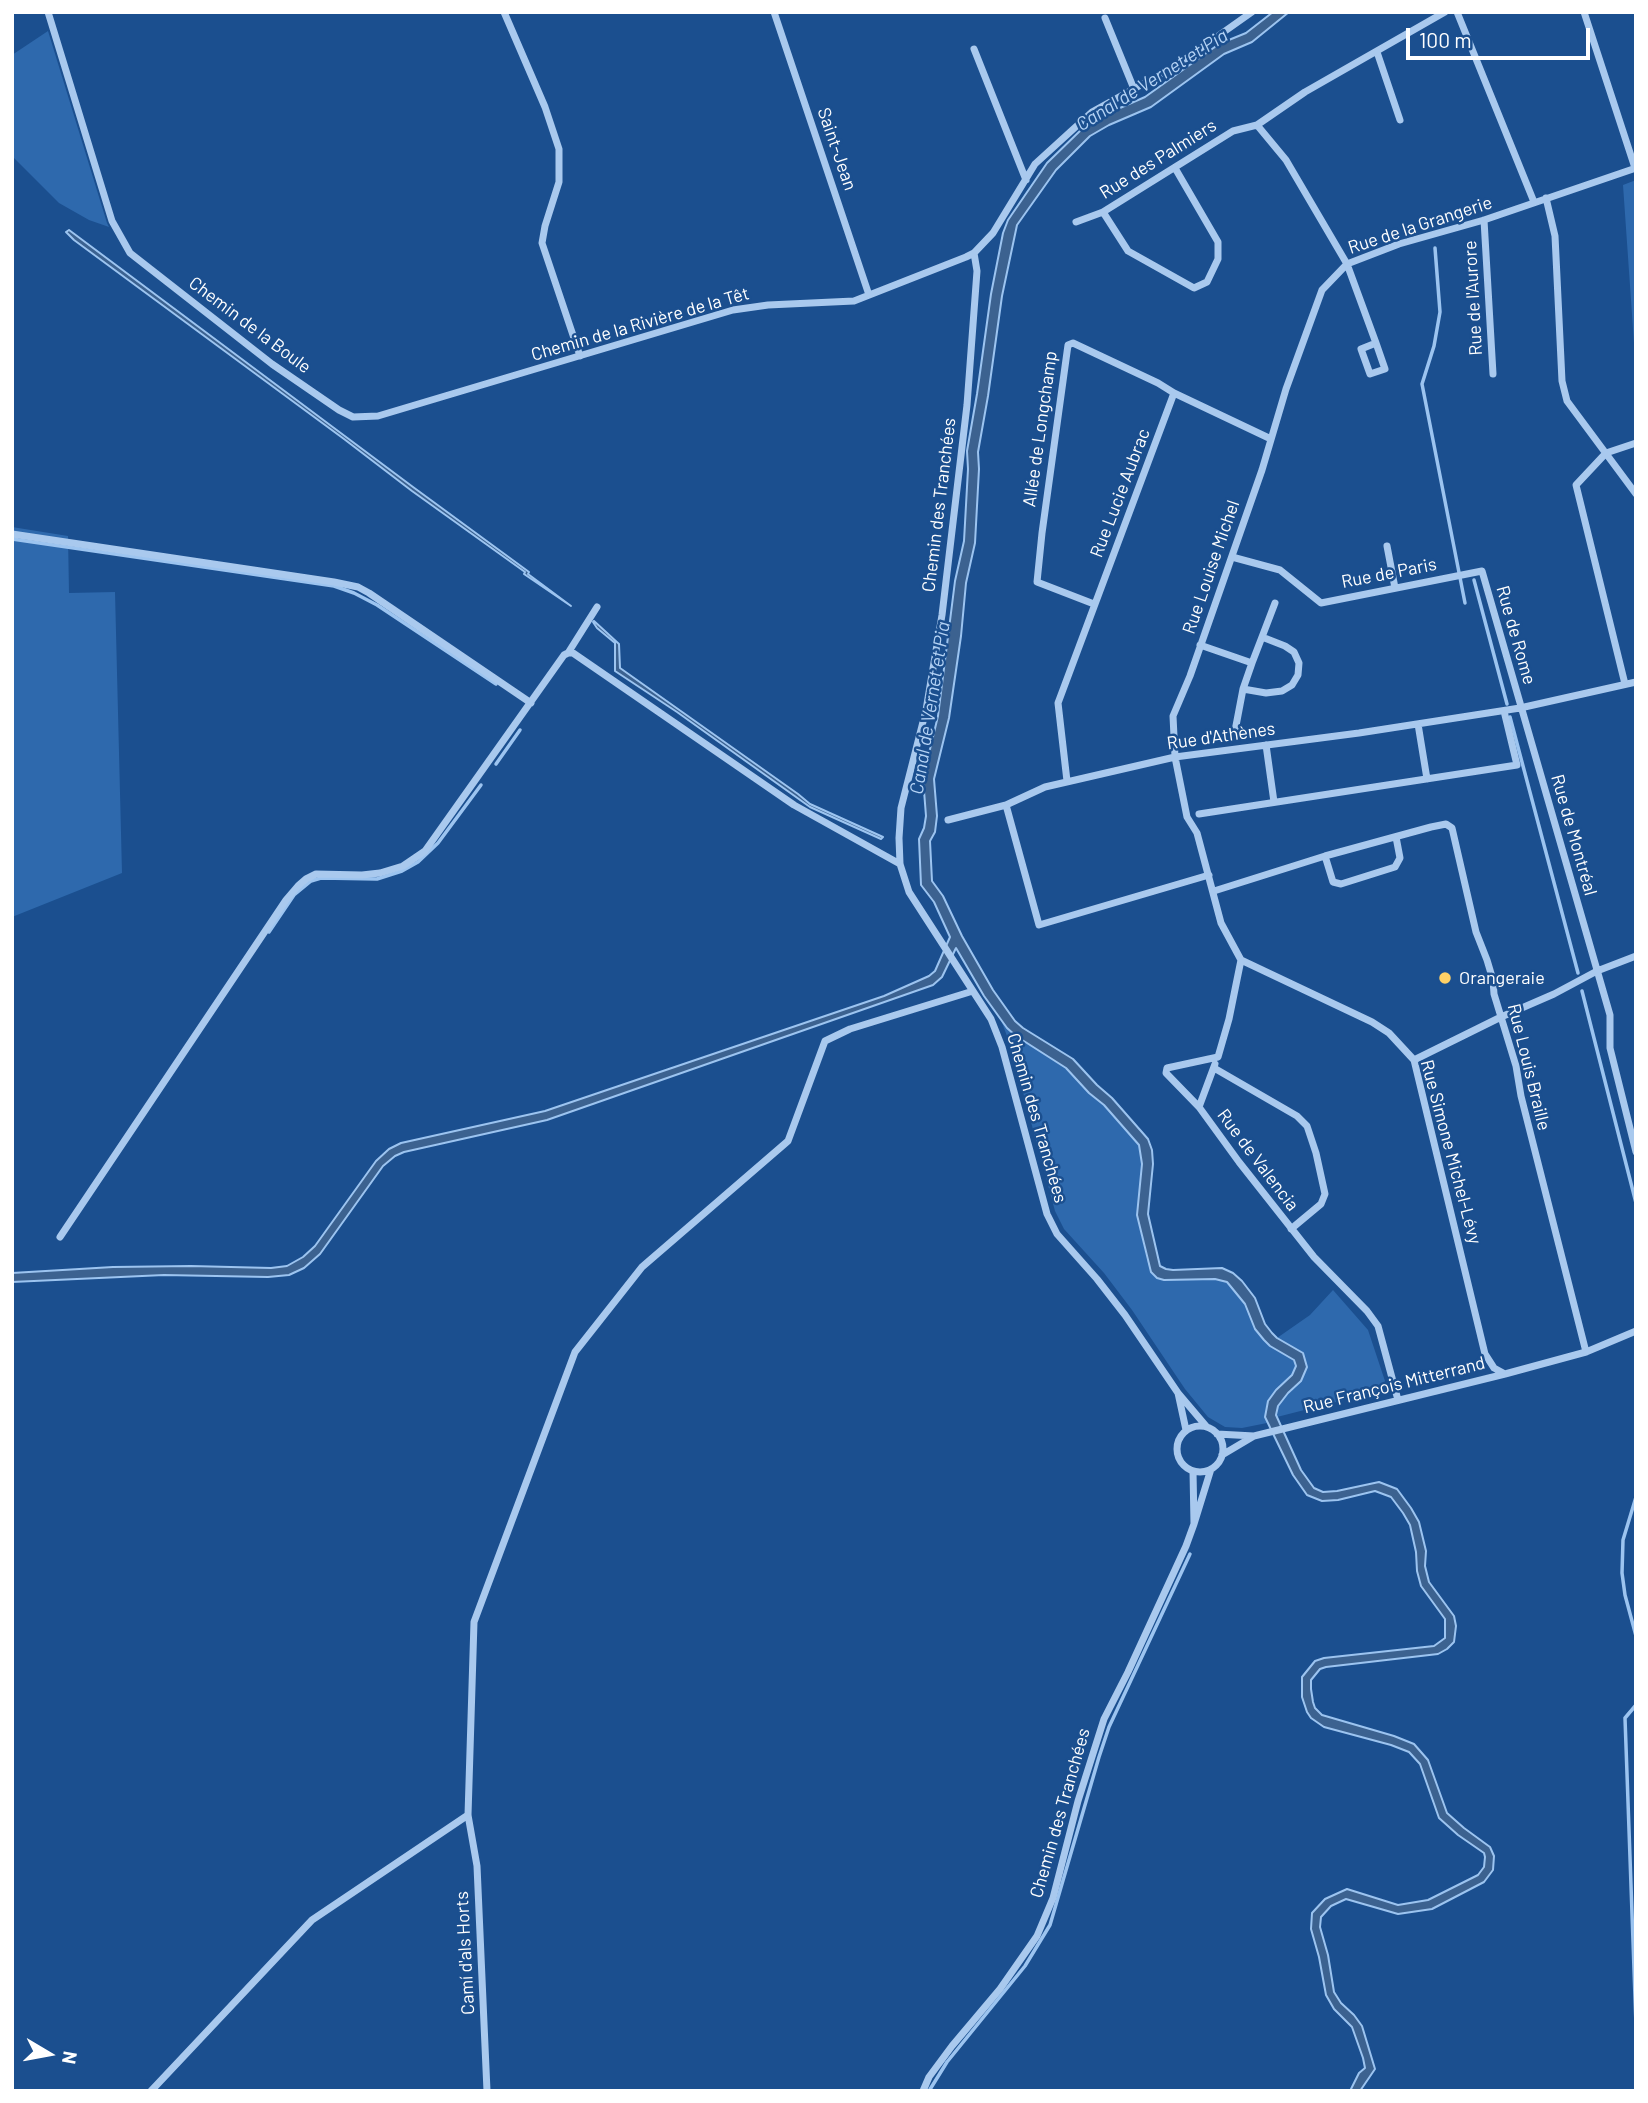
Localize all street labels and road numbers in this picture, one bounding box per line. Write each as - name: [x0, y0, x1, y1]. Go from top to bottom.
- street label: Saint-Jean: [813, 105, 861, 193]
- street label: Rue des Palmiers: [1096, 114, 1220, 204]
- street label: Rue de la Grangerie: [1345, 192, 1495, 258]
- street label: Rue de l'Aurore: [1459, 240, 1487, 356]
- street label: Chemin de la Boule: [185, 272, 315, 378]
- street label: Chemin de la Rivière de la Têt: [529, 283, 751, 365]
- street label: Allée de Longchamp: [1018, 350, 1062, 508]
- street label: Chemin des Tranchées: [918, 417, 960, 593]
- street label: Rue Lucie Aubrac: [1085, 425, 1155, 561]
- street label: Rue Louise Michel: [1178, 497, 1244, 637]
- street label: Rue de Paris: [1340, 553, 1438, 593]
- street label: Rue de Rome: [1492, 583, 1540, 687]
- street label: Rue d'Athènes: [1165, 718, 1277, 754]
- street label: Rue de Montréal: [1546, 772, 1602, 898]
- street label: Rue Louis Braille: [1503, 1001, 1555, 1133]
- street label: Chemin des Tranchées: [1002, 1031, 1072, 1205]
- street label: Rue Simone Michel-Lévy: [1416, 1057, 1486, 1247]
- street label: Rue de Valencia: [1213, 1105, 1303, 1215]
- street label: Rue François Mitterrand: [1301, 1352, 1487, 1418]
- street label: Chemin des Tranchées: [1025, 1726, 1095, 1900]
- street label: Camí d'als Horts: [451, 1891, 479, 2015]

